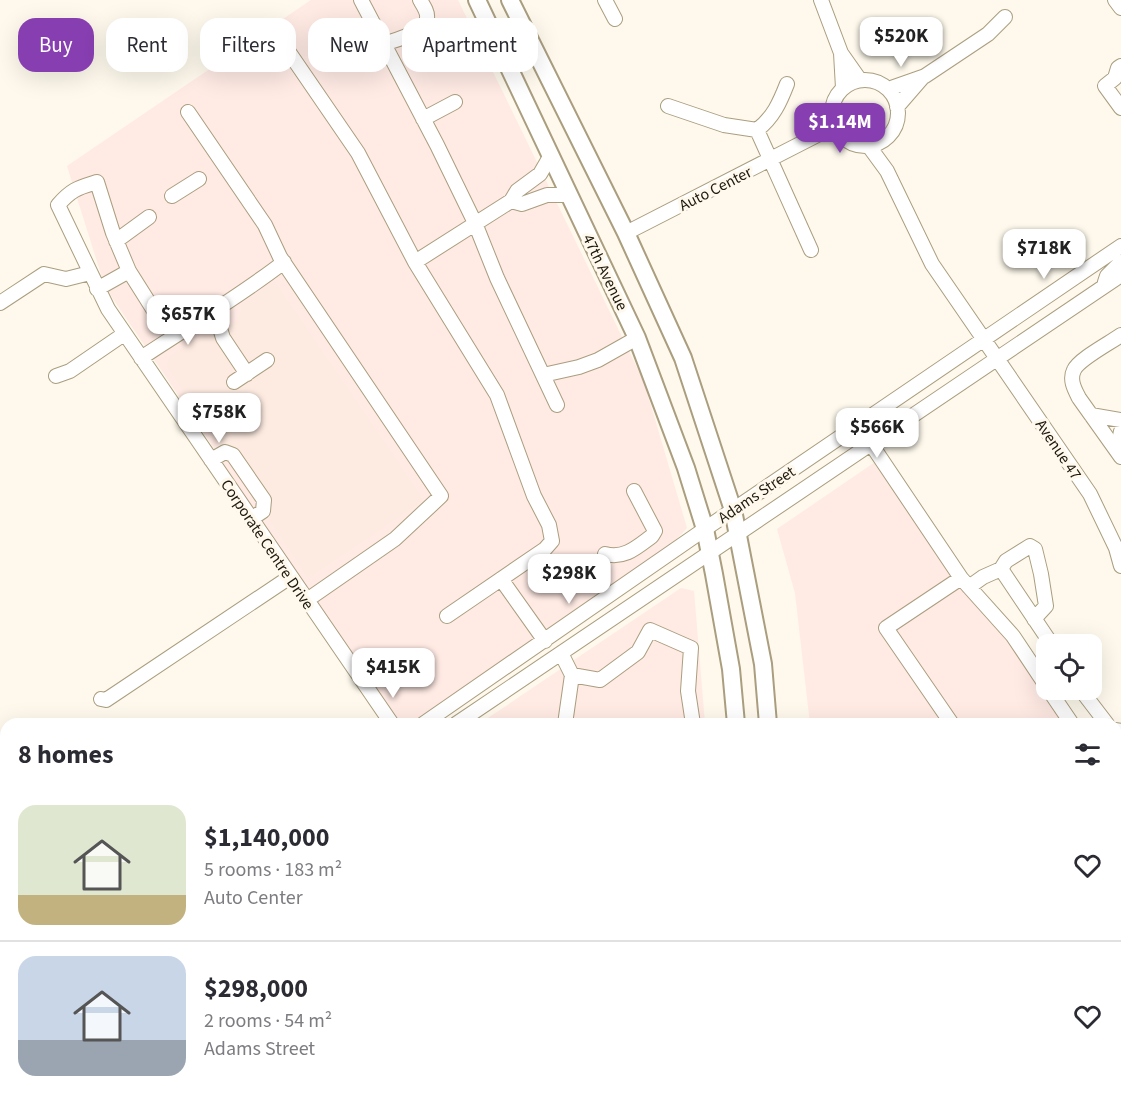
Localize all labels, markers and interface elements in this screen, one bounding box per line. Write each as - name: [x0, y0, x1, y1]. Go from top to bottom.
- pin: $520K: [859, 17, 943, 68]
- chip: Buy: [18, 18, 94, 72]
- chip: Rent: [106, 18, 188, 72]
- chip: Filters: [200, 18, 296, 72]
- chip: New: [308, 18, 390, 72]
- chip: Apartment: [402, 18, 538, 72]
- text: $520K: [874, 22, 928, 50]
- pin: $1.14M: [791, 103, 889, 154]
- text: $1.14M: [808, 108, 872, 136]
- street label: Auto Center: [675, 161, 756, 217]
- pin: $718K: [1002, 229, 1086, 280]
- street label: 47th Avenue: [577, 231, 633, 314]
- text: $718K: [1017, 234, 1071, 262]
- pin: $657K: [146, 295, 230, 346]
- text: $657K: [161, 300, 215, 328]
- pin: $758K: [177, 393, 261, 444]
- text: $758K: [192, 398, 246, 426]
- pin: $566K: [835, 408, 919, 459]
- text: $566K: [850, 413, 904, 441]
- street label: Avenue 47: [1030, 415, 1086, 484]
- street label: Adams Street: [714, 461, 800, 529]
- street label: Corporate Centre Drive: [215, 475, 319, 614]
- pin: $298K: [527, 554, 611, 605]
- text: $298K: [542, 559, 596, 587]
- map controls: [1036, 634, 1102, 700]
- button: locate: [1036, 634, 1102, 700]
- pin: $415K: [351, 648, 435, 699]
- text: $415K: [366, 653, 420, 681]
- text: 8 homes: [18, 736, 113, 773]
- icon: filters: [1071, 738, 1104, 771]
- text: $1,140,000: [204, 819, 329, 856]
- icon: home: [66, 829, 138, 901]
- icon: heart: [1071, 849, 1104, 882]
- text: 5 rooms · 183 m²: [204, 856, 342, 884]
- text: Auto Center: [204, 884, 303, 912]
- text: $298,000: [204, 970, 308, 1007]
- icon: home: [66, 980, 138, 1052]
- icon: heart: [1071, 1000, 1104, 1033]
- text: 2 rooms · 54 m²: [204, 1007, 332, 1035]
- text: Adams Street: [204, 1035, 315, 1063]

